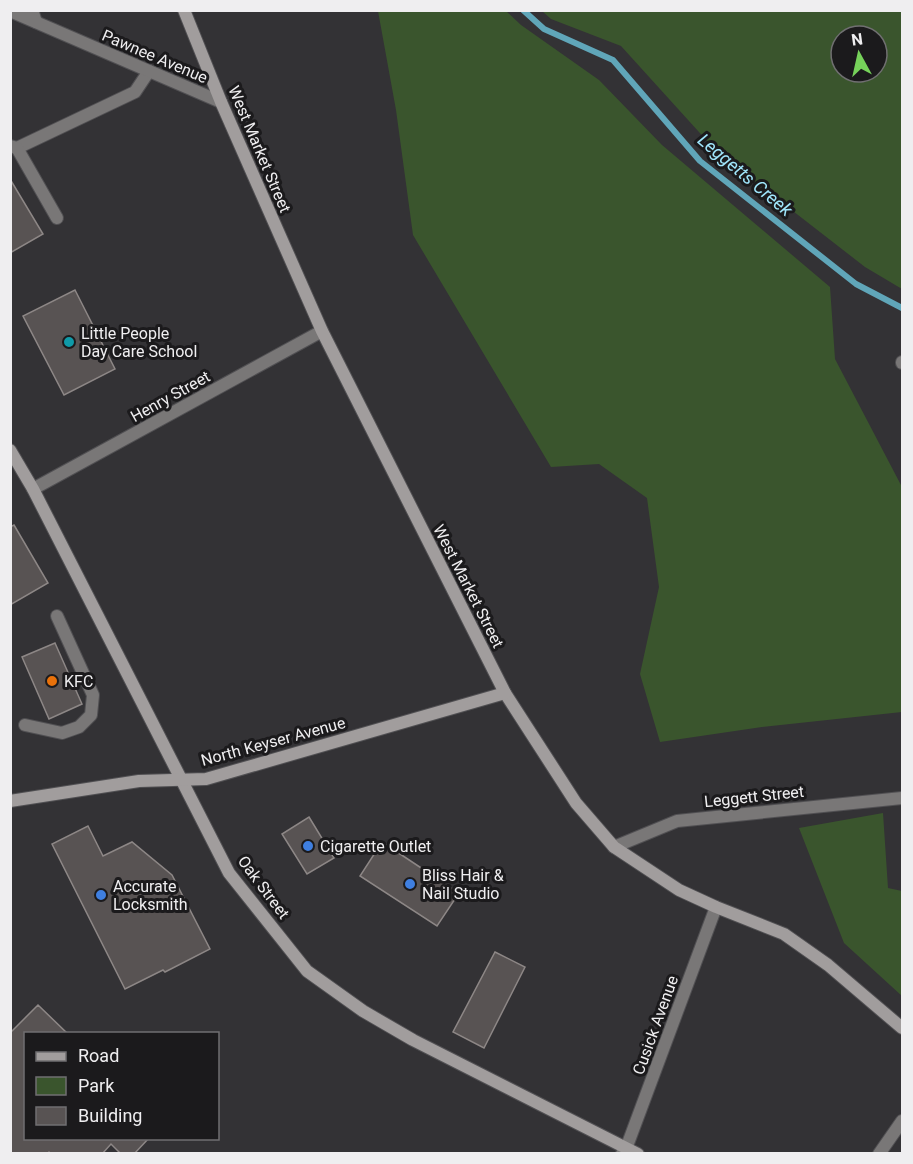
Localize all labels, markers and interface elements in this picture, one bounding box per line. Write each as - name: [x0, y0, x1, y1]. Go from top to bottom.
- north arrow: [829, 24, 889, 84]
- street label: Pawnee Avenue: [99, 26, 210, 87]
- text: N: [850, 29, 864, 50]
- street label: West Market Street: [224, 83, 295, 215]
- water label: Leggetts Creek: [694, 129, 798, 221]
- place label: Little People Day Care School: [81, 324, 197, 361]
- marker: Little People Day Care School: [62, 335, 76, 349]
- street label: Henry Street: [127, 367, 213, 426]
- street label: West Market Street: [429, 521, 508, 651]
- place label: KFC: [64, 672, 93, 691]
- marker: KFC: [45, 674, 59, 688]
- street label: North Keyser Avenue: [199, 713, 347, 770]
- street label: Leggett Street: [703, 782, 805, 811]
- place label: Cigarette Outlet: [320, 837, 431, 856]
- marker: Cigarette Outlet: [301, 839, 315, 853]
- street label: Oak Street: [234, 852, 293, 923]
- place label: Bliss Hair & Nail Studio: [422, 866, 504, 903]
- place label: Accurate Locksmith: [113, 877, 187, 914]
- marker: Bliss Hair & Nail Studio: [403, 877, 417, 891]
- marker: Accurate Locksmith: [94, 888, 108, 902]
- street label: Cusick Avenue: [629, 973, 682, 1077]
- legend: [24, 1032, 219, 1140]
- text: Road: [78, 1045, 119, 1066]
- text: Park: [78, 1075, 115, 1096]
- text: Building: [78, 1105, 142, 1126]

